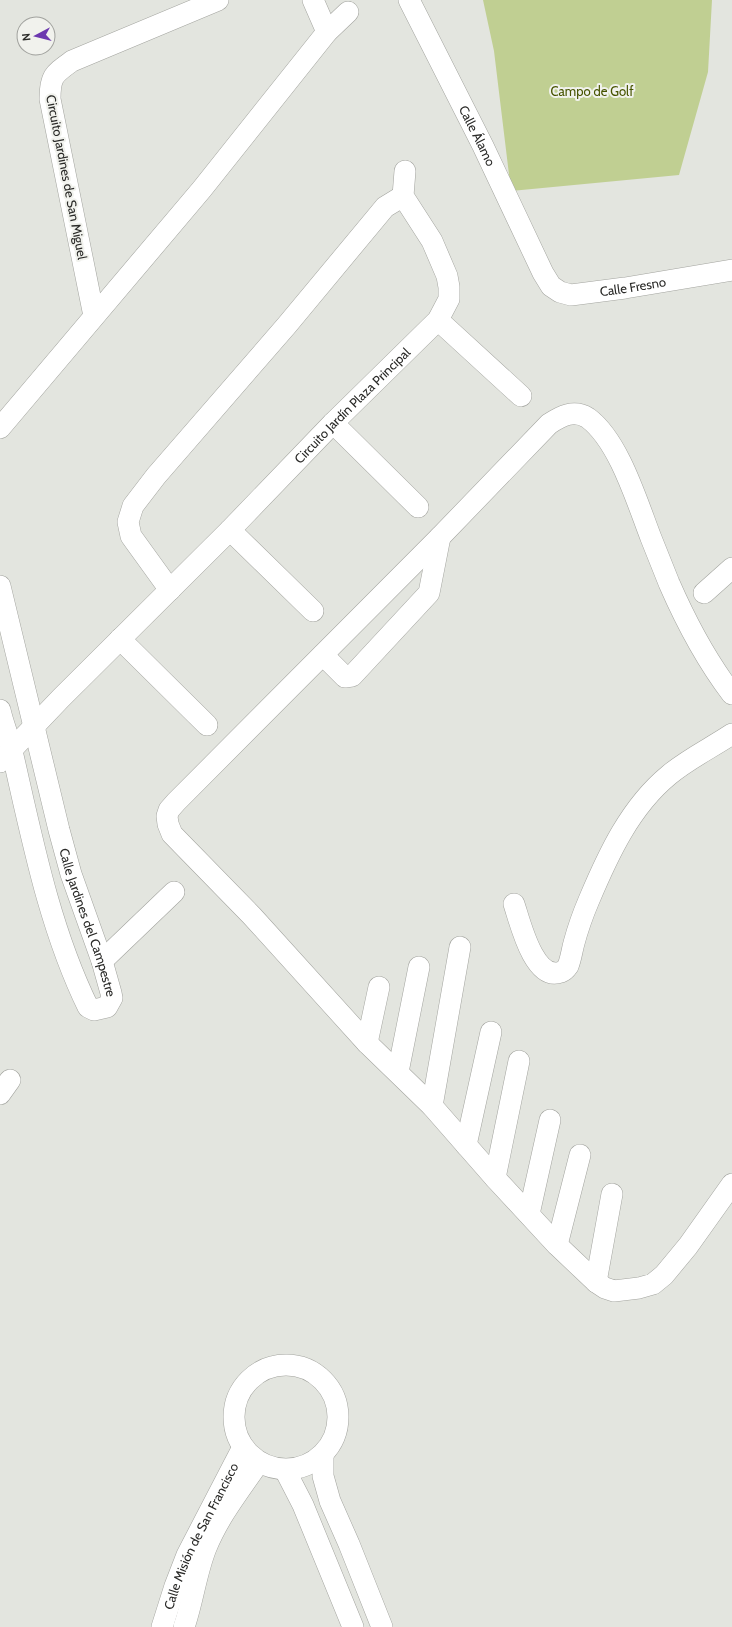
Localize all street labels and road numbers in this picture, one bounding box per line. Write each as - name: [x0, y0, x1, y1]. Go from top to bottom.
- street label: Circuito Jardines de San Miguel: [43, 93, 91, 261]
- street label: Calle Álamo: [456, 103, 499, 169]
- street label: Calle Fresno: [599, 273, 667, 299]
- street label: Circuito Jardín Plaza Principal: [291, 344, 413, 467]
- street label: Calle Jardines del Campestre: [56, 846, 120, 998]
- street label: Calle Misión de San Francisco: [160, 1460, 241, 1611]

